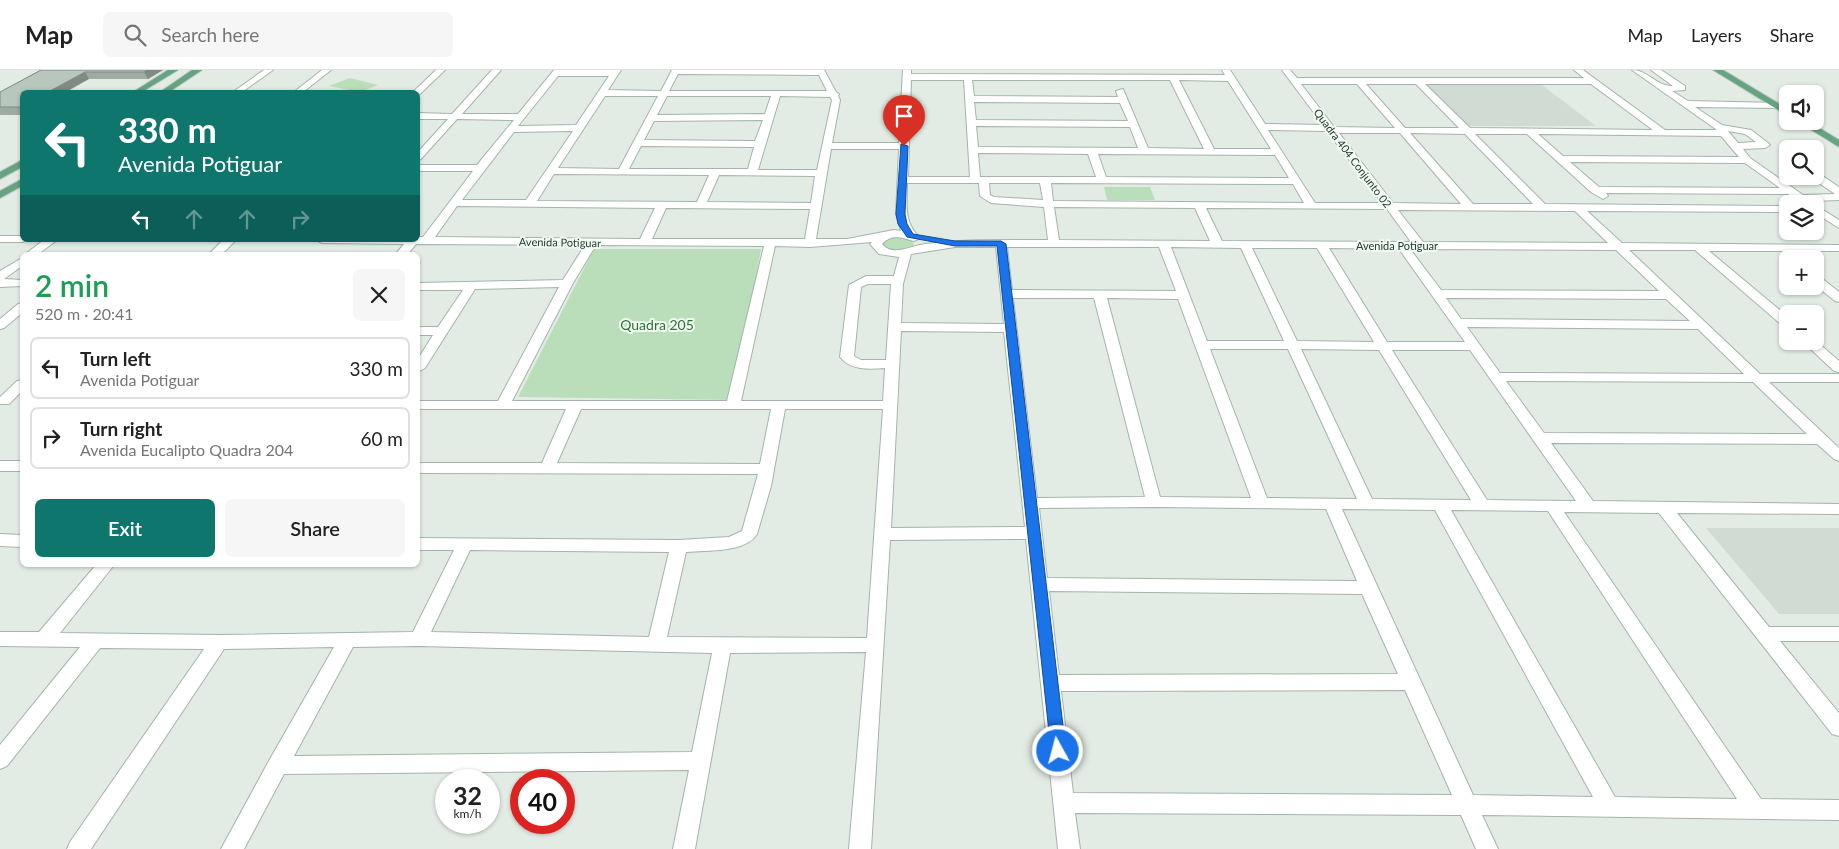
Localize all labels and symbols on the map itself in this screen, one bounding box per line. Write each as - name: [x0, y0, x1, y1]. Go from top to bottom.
- pin: [883, 95, 925, 146]
- street label: Quadra 404 Conjunto 02: [1311, 106, 1395, 210]
- street label: Avenida Potiguar: [519, 235, 601, 249]
- street label: Avenida Potiguar: [1356, 239, 1438, 252]
- park label: Quadra 205: [620, 316, 694, 333]
- position arrow: [1031, 724, 1083, 776]
- speed limit sign: 40: [510, 769, 575, 834]

